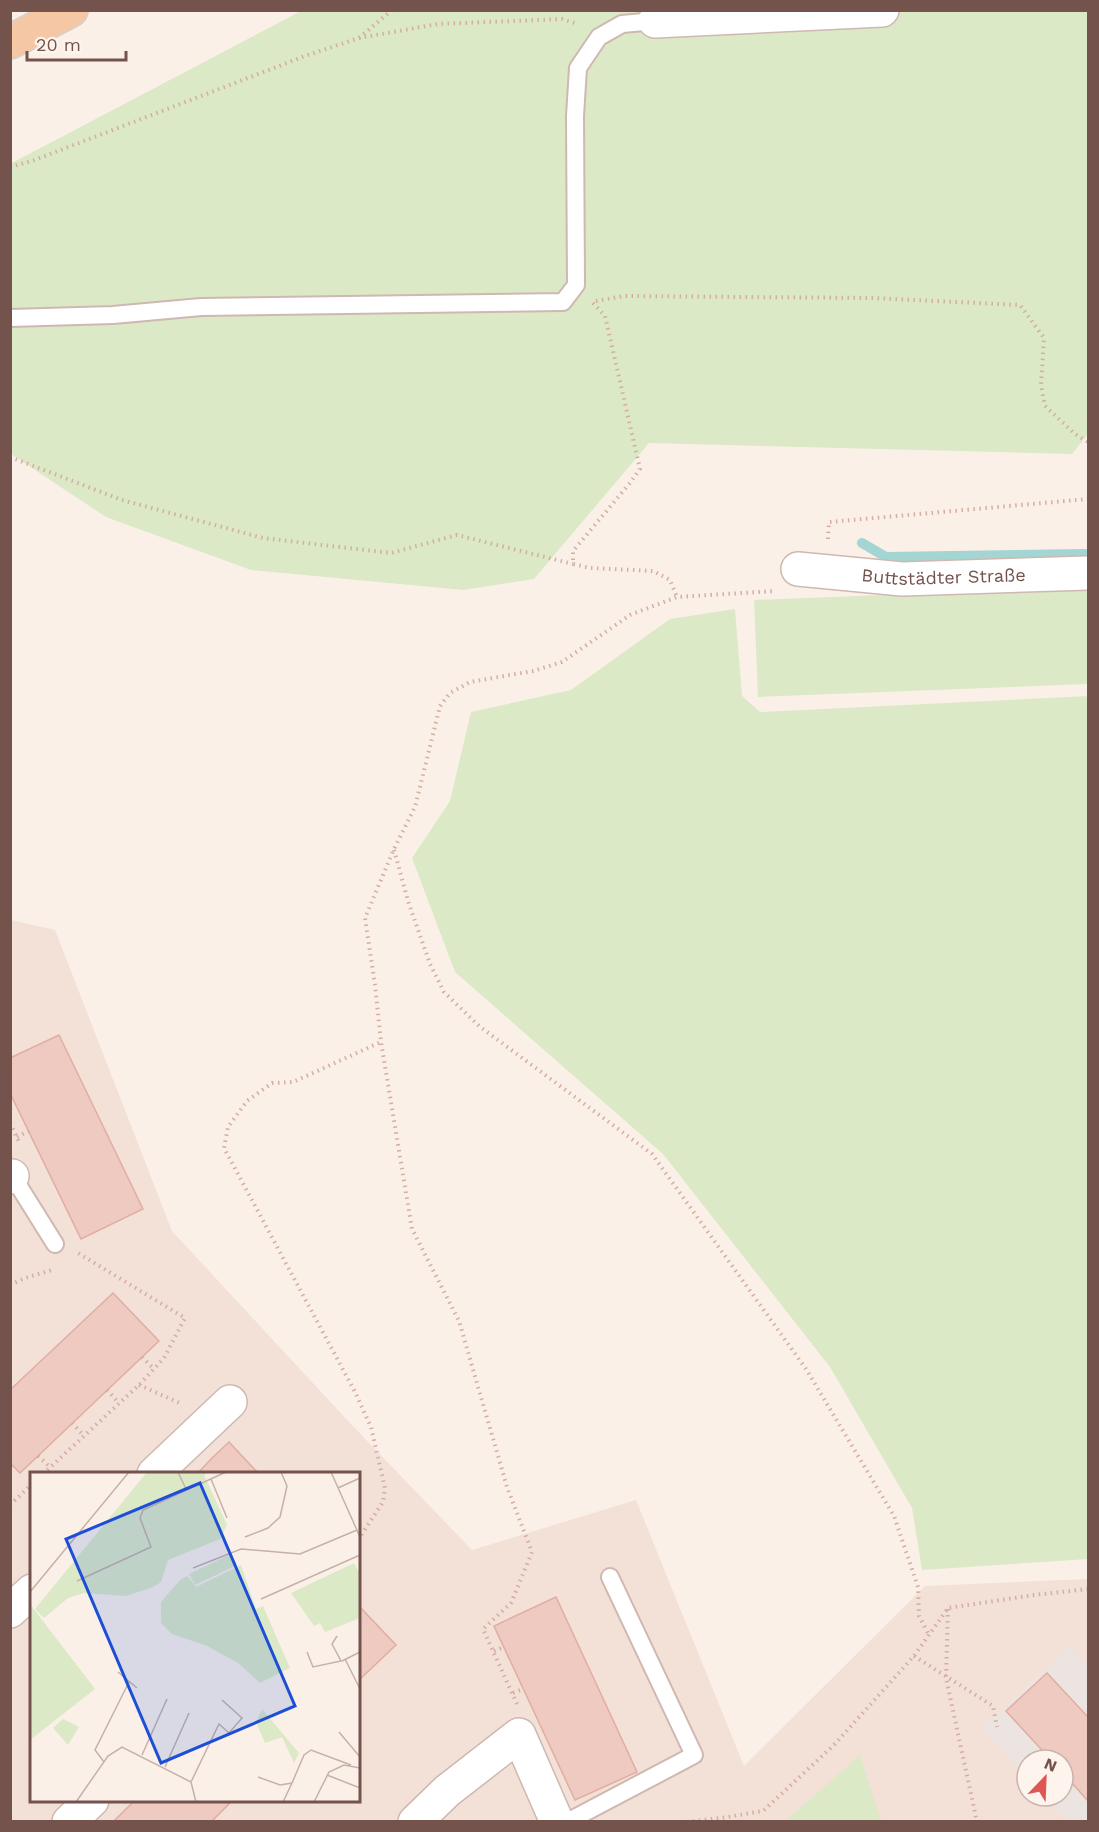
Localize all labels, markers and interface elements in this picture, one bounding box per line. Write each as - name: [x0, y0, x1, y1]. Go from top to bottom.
- scale bar: [27, 24, 126, 62]
- text: 20 m: [36, 34, 81, 55]
- street label: Buttstädter Straße: [861, 564, 1026, 589]
- inset map: [30, 1472, 360, 1802]
- north arrow: [1015, 1748, 1075, 1808]
- text: N: [1041, 1754, 1060, 1776]

